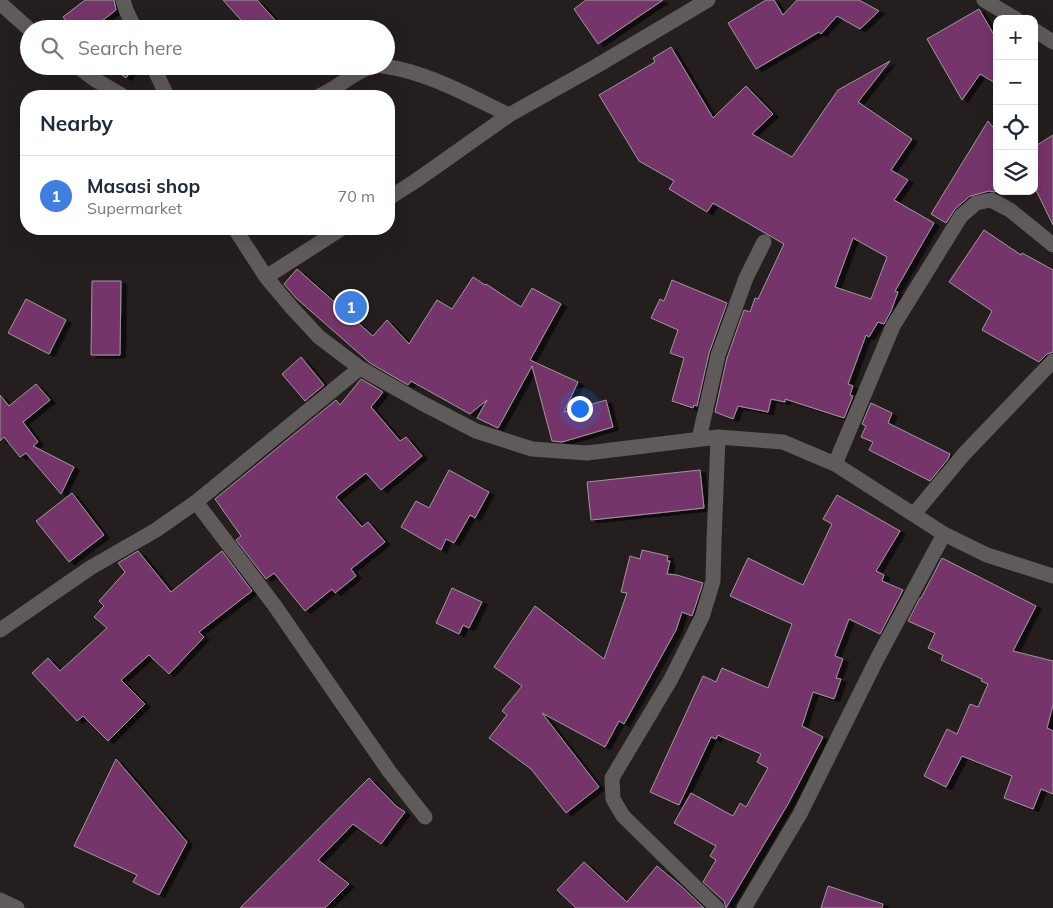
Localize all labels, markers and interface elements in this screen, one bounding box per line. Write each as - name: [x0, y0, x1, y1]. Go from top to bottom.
- map controls: [993, 15, 1038, 195]
- button: +: [993, 15, 1038, 60]
- search box: [20, 20, 395, 75]
- icon: search: [38, 34, 66, 62]
- text: Search here: [78, 36, 182, 60]
- button: −: [993, 60, 1038, 105]
- button: locate: [993, 105, 1038, 150]
- text: Nearby: [40, 110, 113, 136]
- button: layers: [993, 150, 1038, 195]
- text: Masasi shop: [87, 174, 200, 198]
- text: 1: [51, 186, 61, 206]
- text: 70 m: [338, 186, 375, 206]
- text: Supermarket: [87, 198, 182, 218]
- pin: 1: [335, 288, 367, 326]
- your location: [567, 396, 593, 422]

